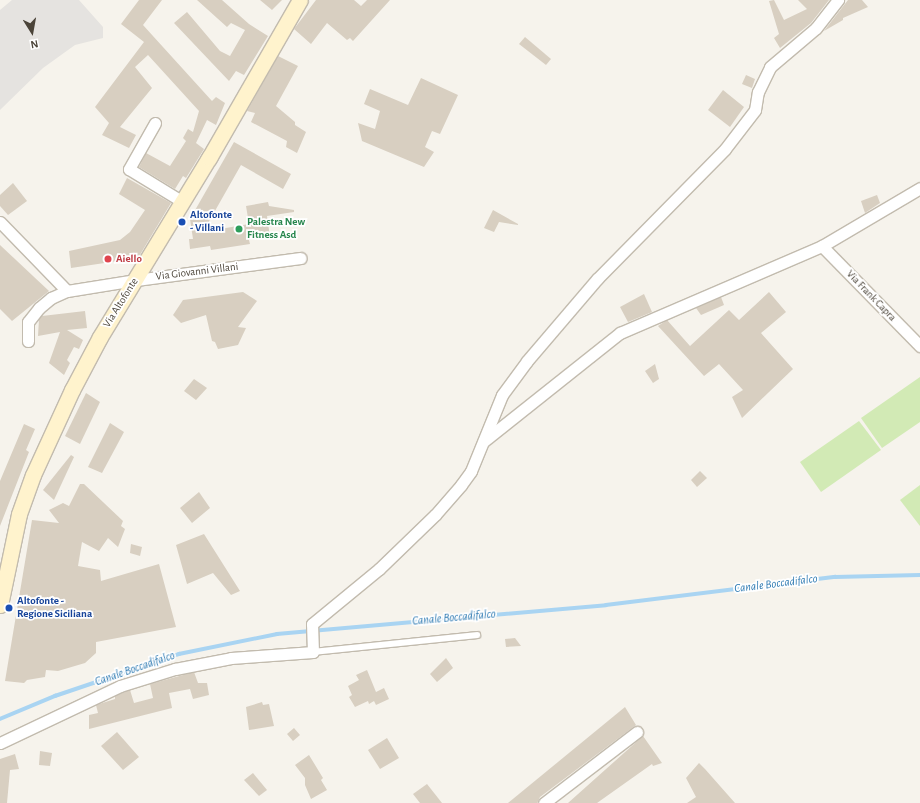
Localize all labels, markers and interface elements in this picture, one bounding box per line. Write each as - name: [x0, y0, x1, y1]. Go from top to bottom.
- north arrow: [12, 12, 52, 52]
- text: N: [30, 38, 39, 50]
- place label: Altofonte - Villani: [190, 209, 232, 235]
- place label: Palestra New Fitness Asd: [247, 216, 305, 242]
- marker: Altofonte - Villani: [177, 217, 187, 227]
- marker: Palestra New Fitness Asd: [234, 224, 244, 234]
- place label: Aiello: [116, 252, 142, 266]
- marker: Aiello: [103, 254, 113, 264]
- street label: Via Giovanni Villani: [155, 260, 239, 284]
- street label: Via Frank Capra: [843, 268, 899, 324]
- street label: Via Altofonte: [101, 276, 141, 330]
- water label: Canale Boccadifalco: [734, 572, 818, 596]
- place label: Altofonte - Regione Siciliana: [17, 595, 92, 621]
- marker: Altofonte - Regione Siciliana: [4, 603, 14, 613]
- water label: Canale Boccadifalco: [412, 607, 496, 629]
- water label: Canale Boccadifalco: [93, 649, 177, 689]

